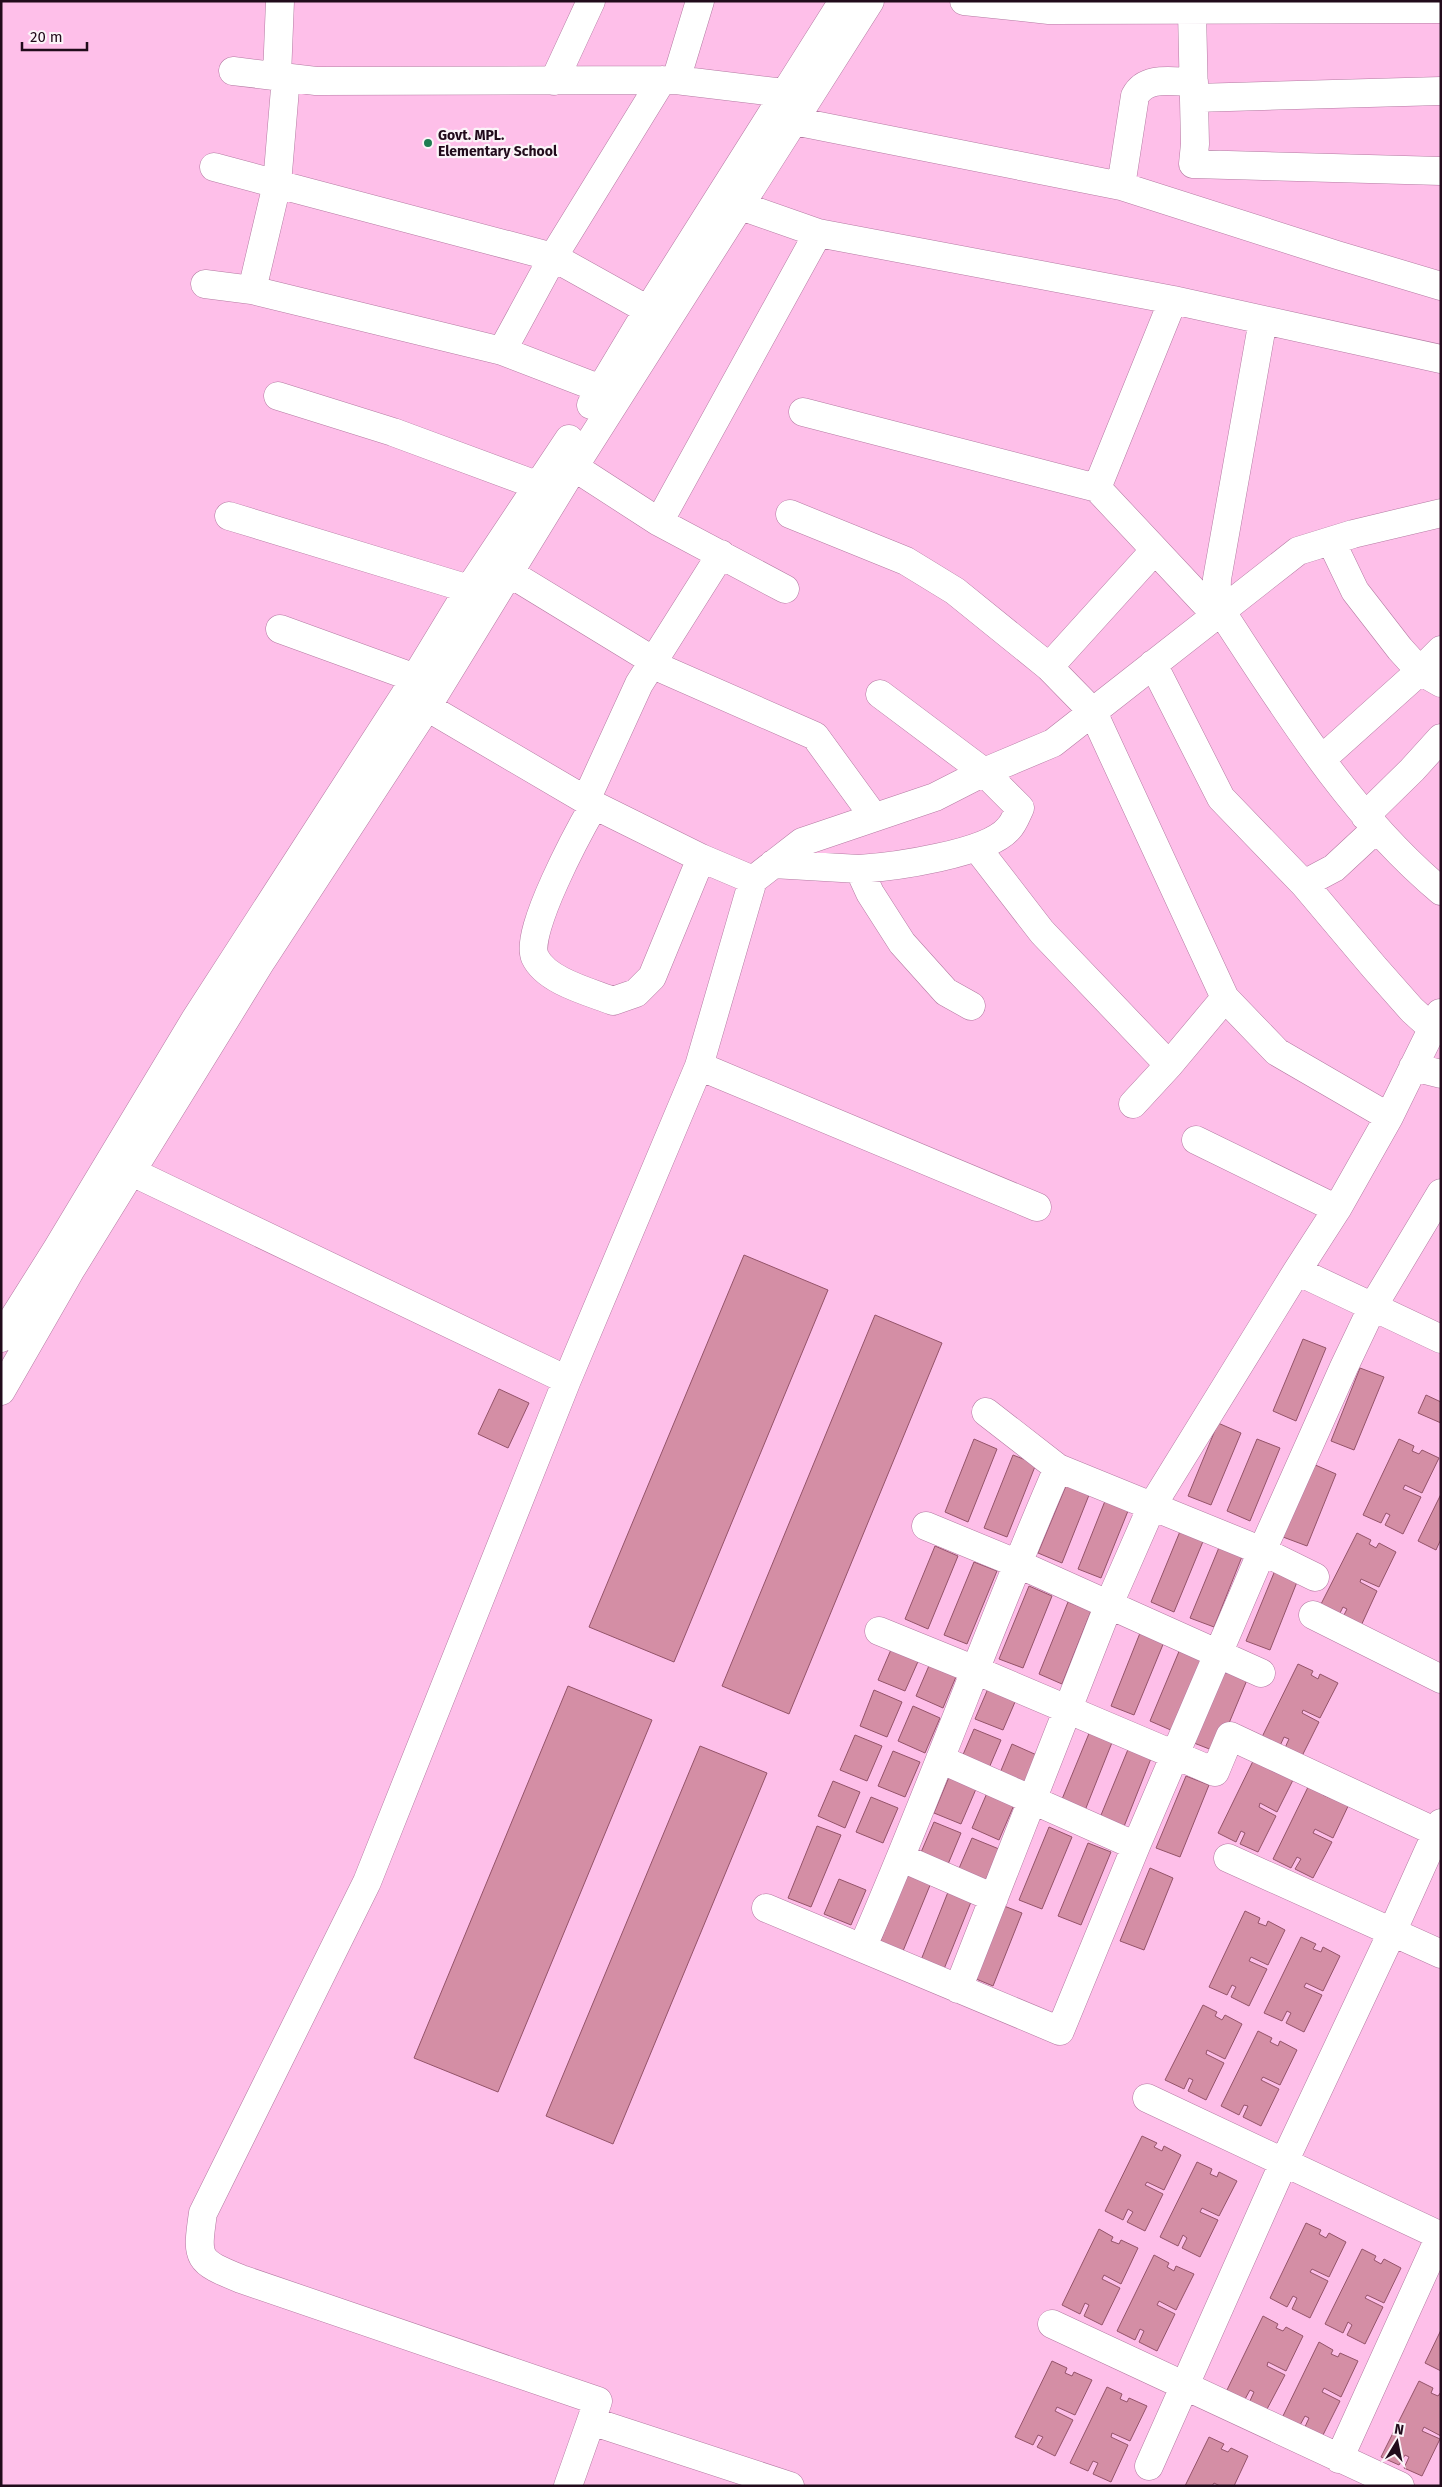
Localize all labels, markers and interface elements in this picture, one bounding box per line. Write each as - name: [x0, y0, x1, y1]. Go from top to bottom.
- scale bar: [22, 20, 88, 52]
- text: 20 m: [30, 28, 63, 46]
- place label: Govt. MPL. Elementary School: [438, 127, 558, 160]
- marker: Govt. MPL. Elementary School: [422, 137, 434, 149]
- north arrow: [1372, 2417, 1422, 2467]
- text: N: [1393, 2421, 1405, 2439]

